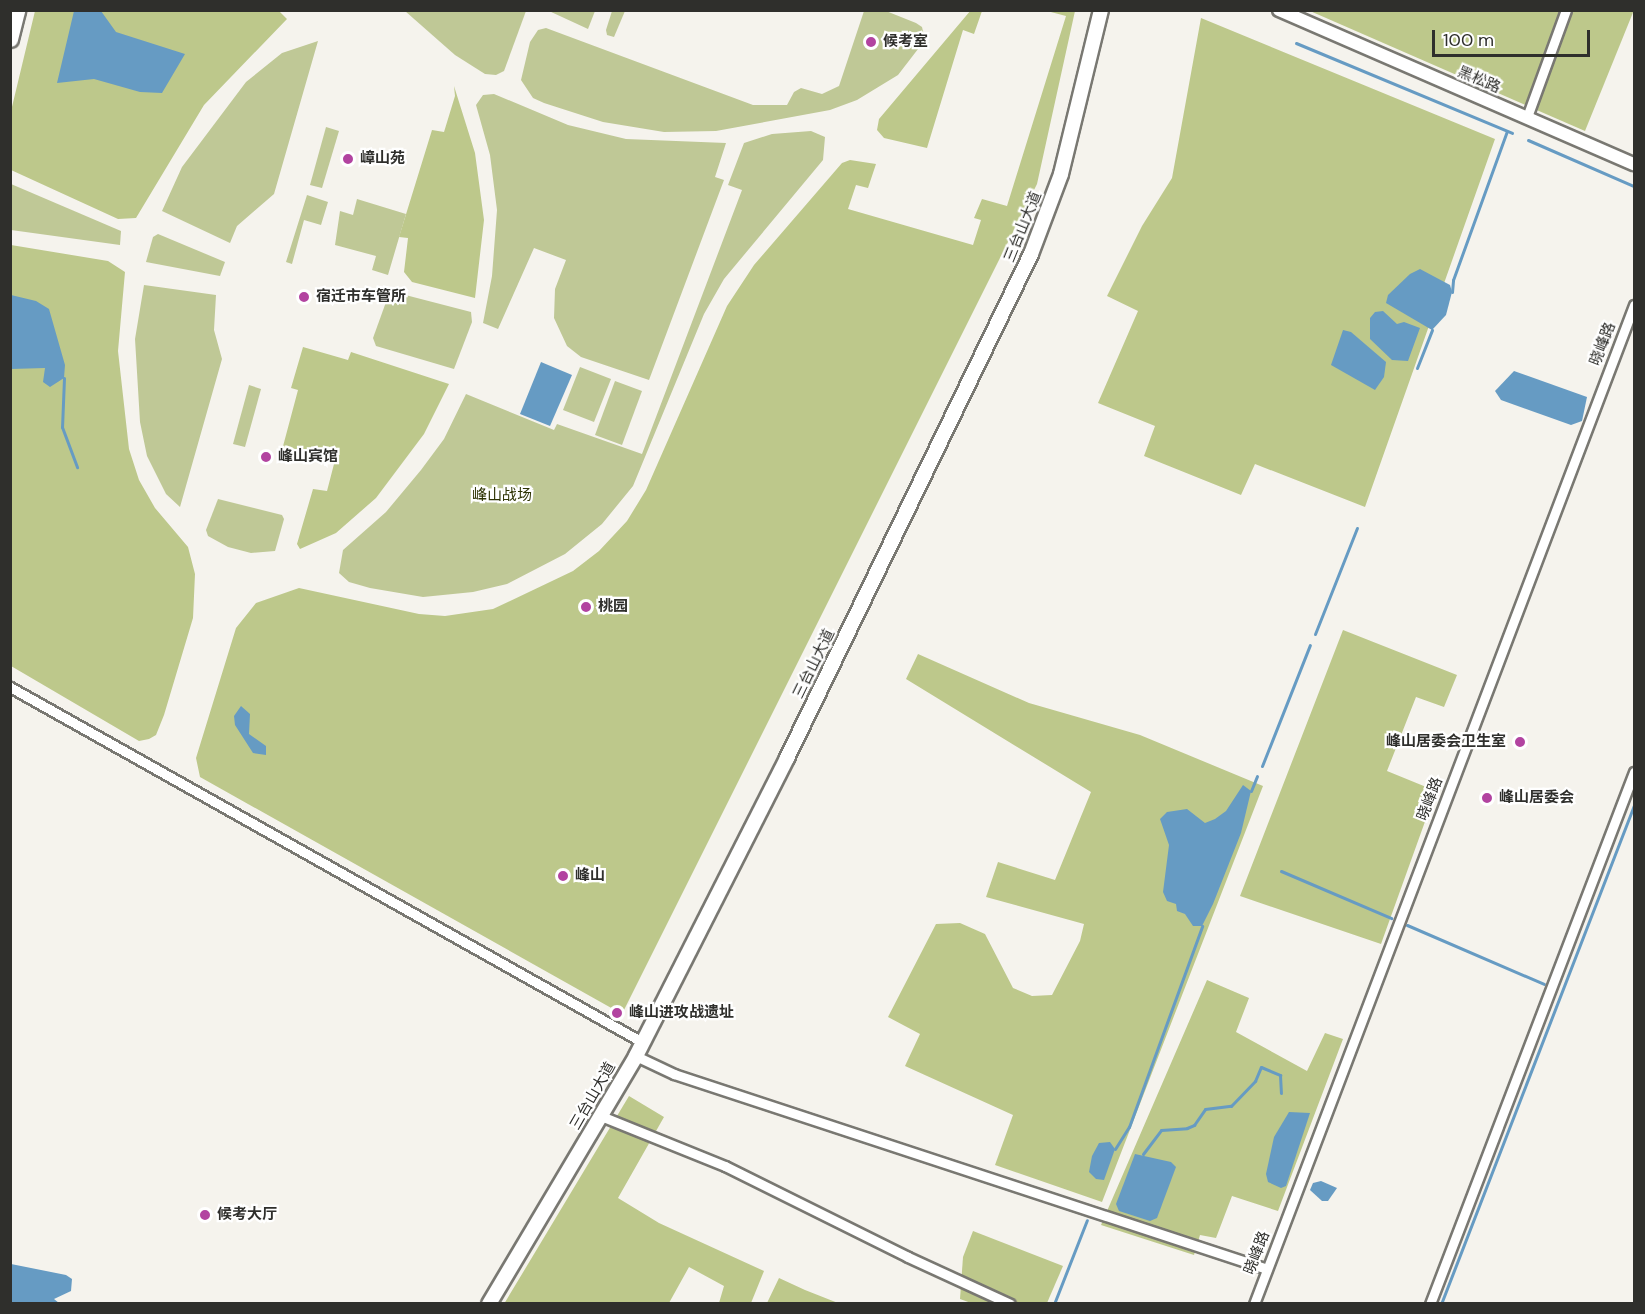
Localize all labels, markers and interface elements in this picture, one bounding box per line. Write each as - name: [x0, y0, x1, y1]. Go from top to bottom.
- scale bar: [1435, 18, 1592, 56]
- text: 100 m: [1443, 28, 1494, 52]
- place label: 候考室: [883, 33, 928, 51]
- marker: 候考室: [864, 35, 878, 49]
- street label: 黑松路: [1455, 63, 1503, 97]
- place label: 嶂山苑: [360, 150, 405, 168]
- marker: 嶂山苑: [341, 152, 355, 166]
- street label: 三台山大道: [1001, 189, 1045, 265]
- place label: 宿迁市车管所: [316, 288, 406, 306]
- marker: 宿迁市车管所: [297, 290, 311, 304]
- street label: 晓峰路: [1587, 320, 1619, 368]
- place label: 峰山宾馆: [278, 448, 338, 466]
- marker: 峰山宾馆: [259, 450, 273, 464]
- park label: 峰山战场: [472, 487, 532, 505]
- place label: 桃园: [598, 598, 628, 616]
- marker: 桃园: [579, 600, 593, 614]
- street label: 三台山大道: [789, 626, 839, 702]
- place label: 峰山居委会卫生室: [1386, 733, 1506, 751]
- marker: 峰山居委会卫生室: [1511, 733, 1529, 751]
- street label: 晓峰路: [1414, 775, 1446, 823]
- place label: 峰山居委会: [1499, 789, 1574, 807]
- marker: 峰山居委会: [1480, 791, 1494, 805]
- place label: 峰山: [575, 867, 605, 885]
- marker: 峰山: [556, 869, 570, 883]
- place label: 峰山进攻战遗址: [629, 1004, 734, 1022]
- marker: 峰山进攻战遗址: [610, 1006, 624, 1020]
- street label: 三台山大道: [566, 1059, 620, 1133]
- place label: 候考大厅: [217, 1206, 277, 1224]
- marker: 候考大厅: [198, 1208, 212, 1222]
- street label: 晓峰路: [1241, 1229, 1273, 1277]

